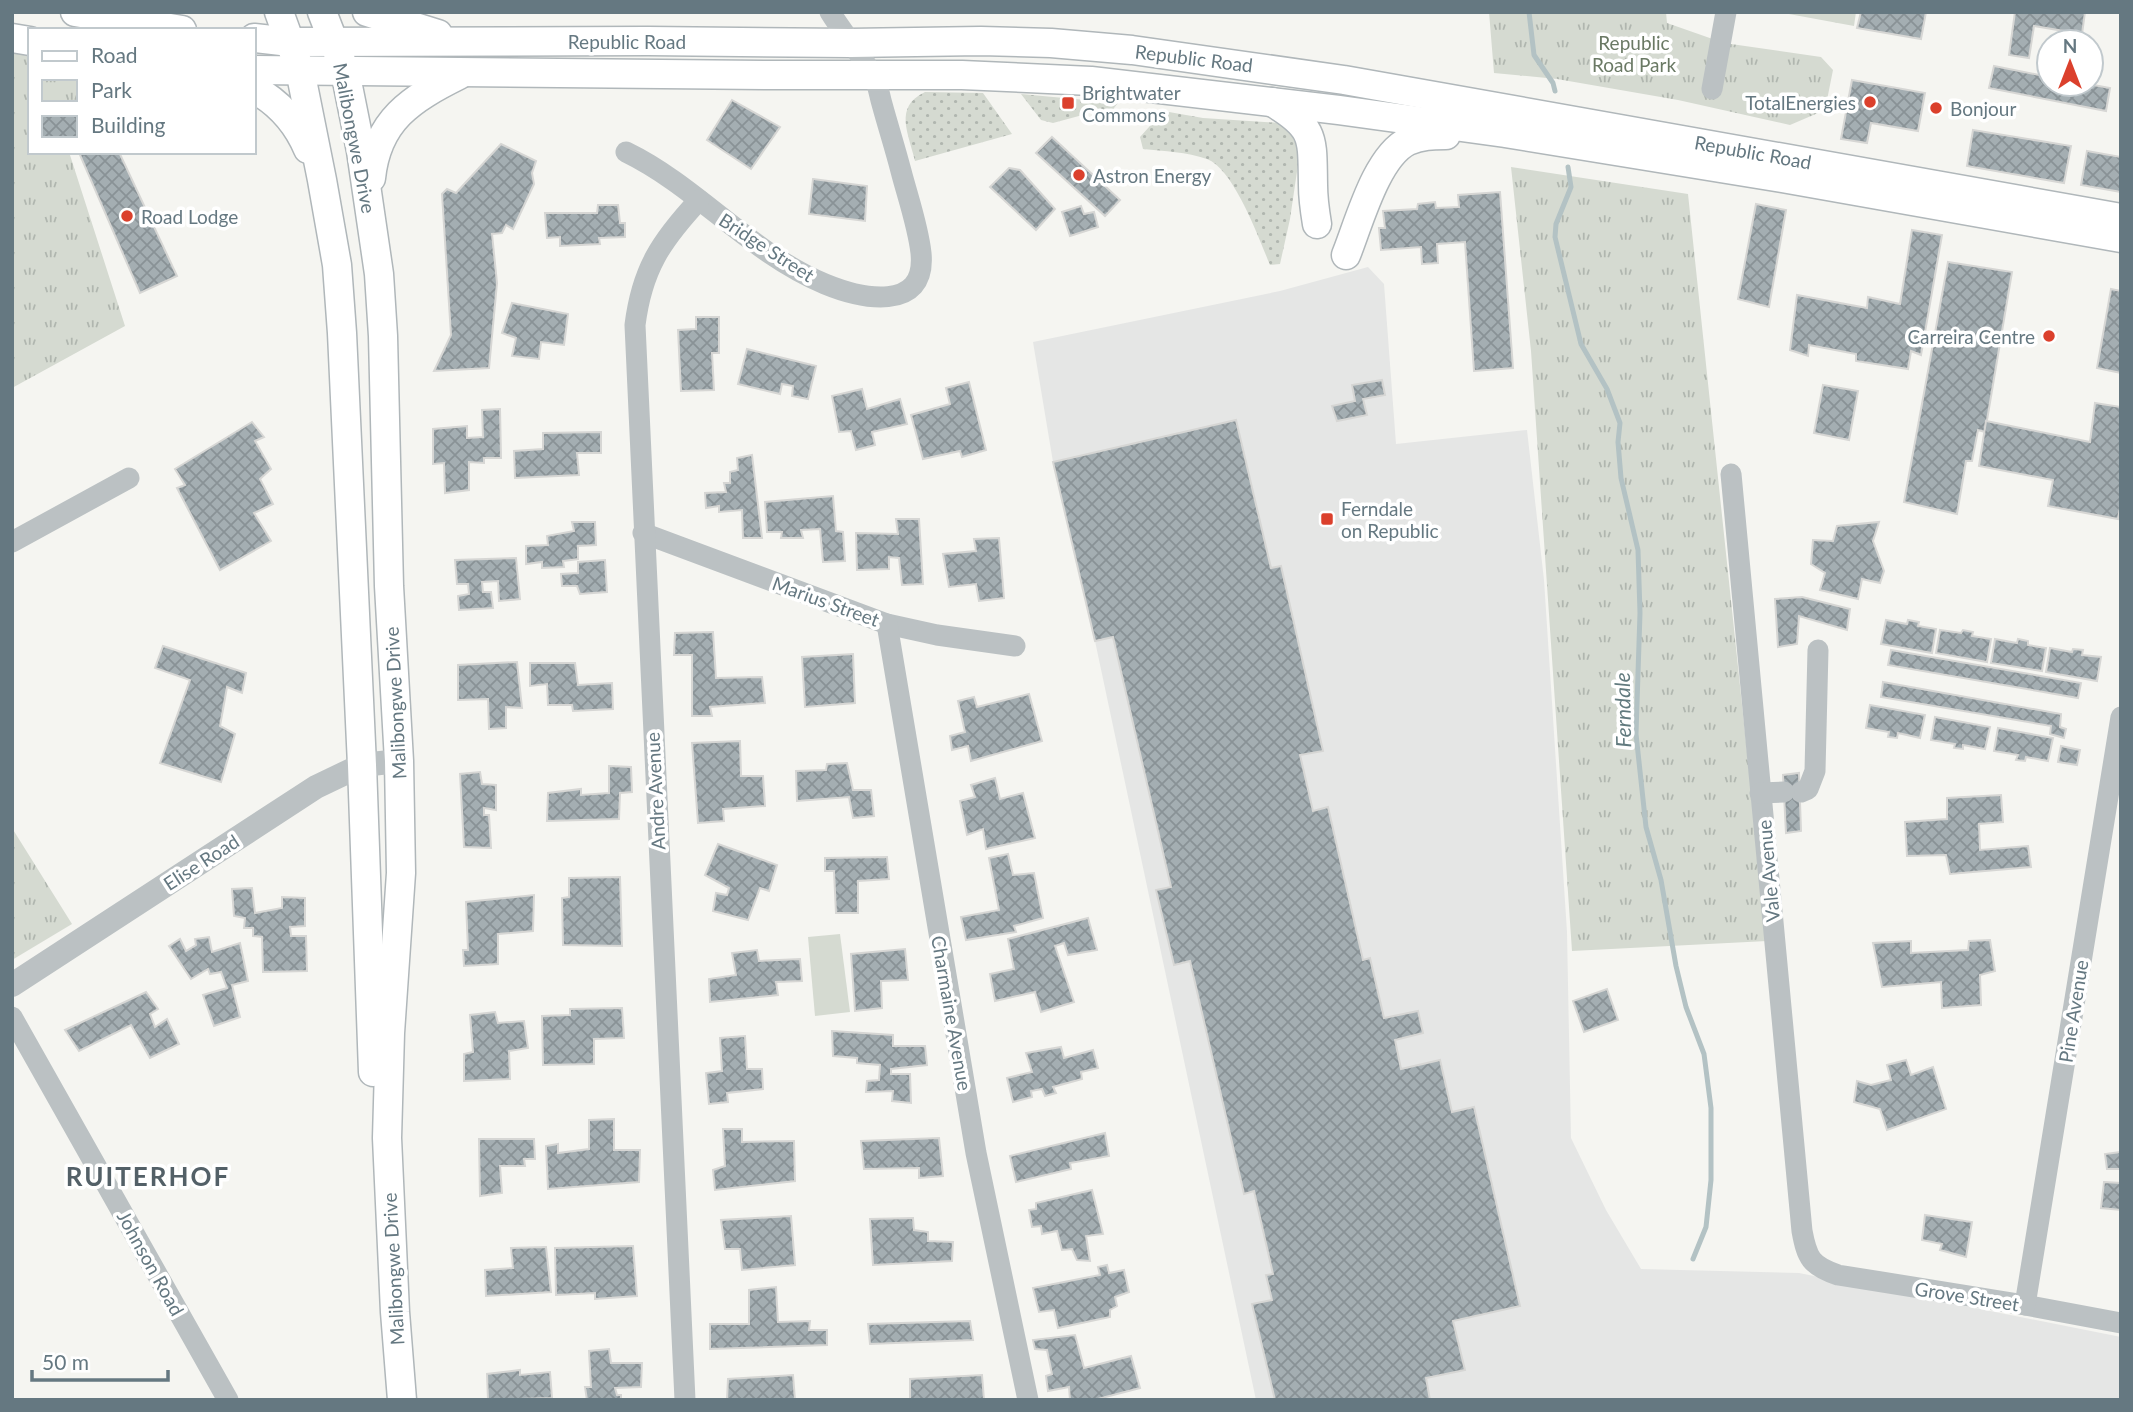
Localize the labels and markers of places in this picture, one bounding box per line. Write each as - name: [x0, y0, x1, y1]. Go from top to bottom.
- place label: Brightwater Commons: [1082, 81, 1181, 126]
- place label: TotalEnergies: [1745, 91, 1856, 114]
- marker: TotalEnergies: [1862, 94, 1878, 110]
- marker: Brightwater Commons: [1060, 95, 1076, 111]
- place label: Bonjour: [1950, 97, 2016, 120]
- marker: Bonjour: [1928, 100, 1944, 116]
- place label: Astron Energy: [1093, 164, 1212, 187]
- marker: Astron Energy: [1071, 167, 1087, 183]
- place label: Road Lodge: [141, 205, 238, 228]
- marker: Road Lodge: [119, 208, 135, 224]
- place label: Carreira Centre: [1907, 325, 2035, 348]
- marker: Carreira Centre: [2041, 328, 2057, 344]
- place label: Ferndale on Republic: [1341, 497, 1439, 542]
- marker: Ferndale on Republic: [1319, 511, 1335, 527]

